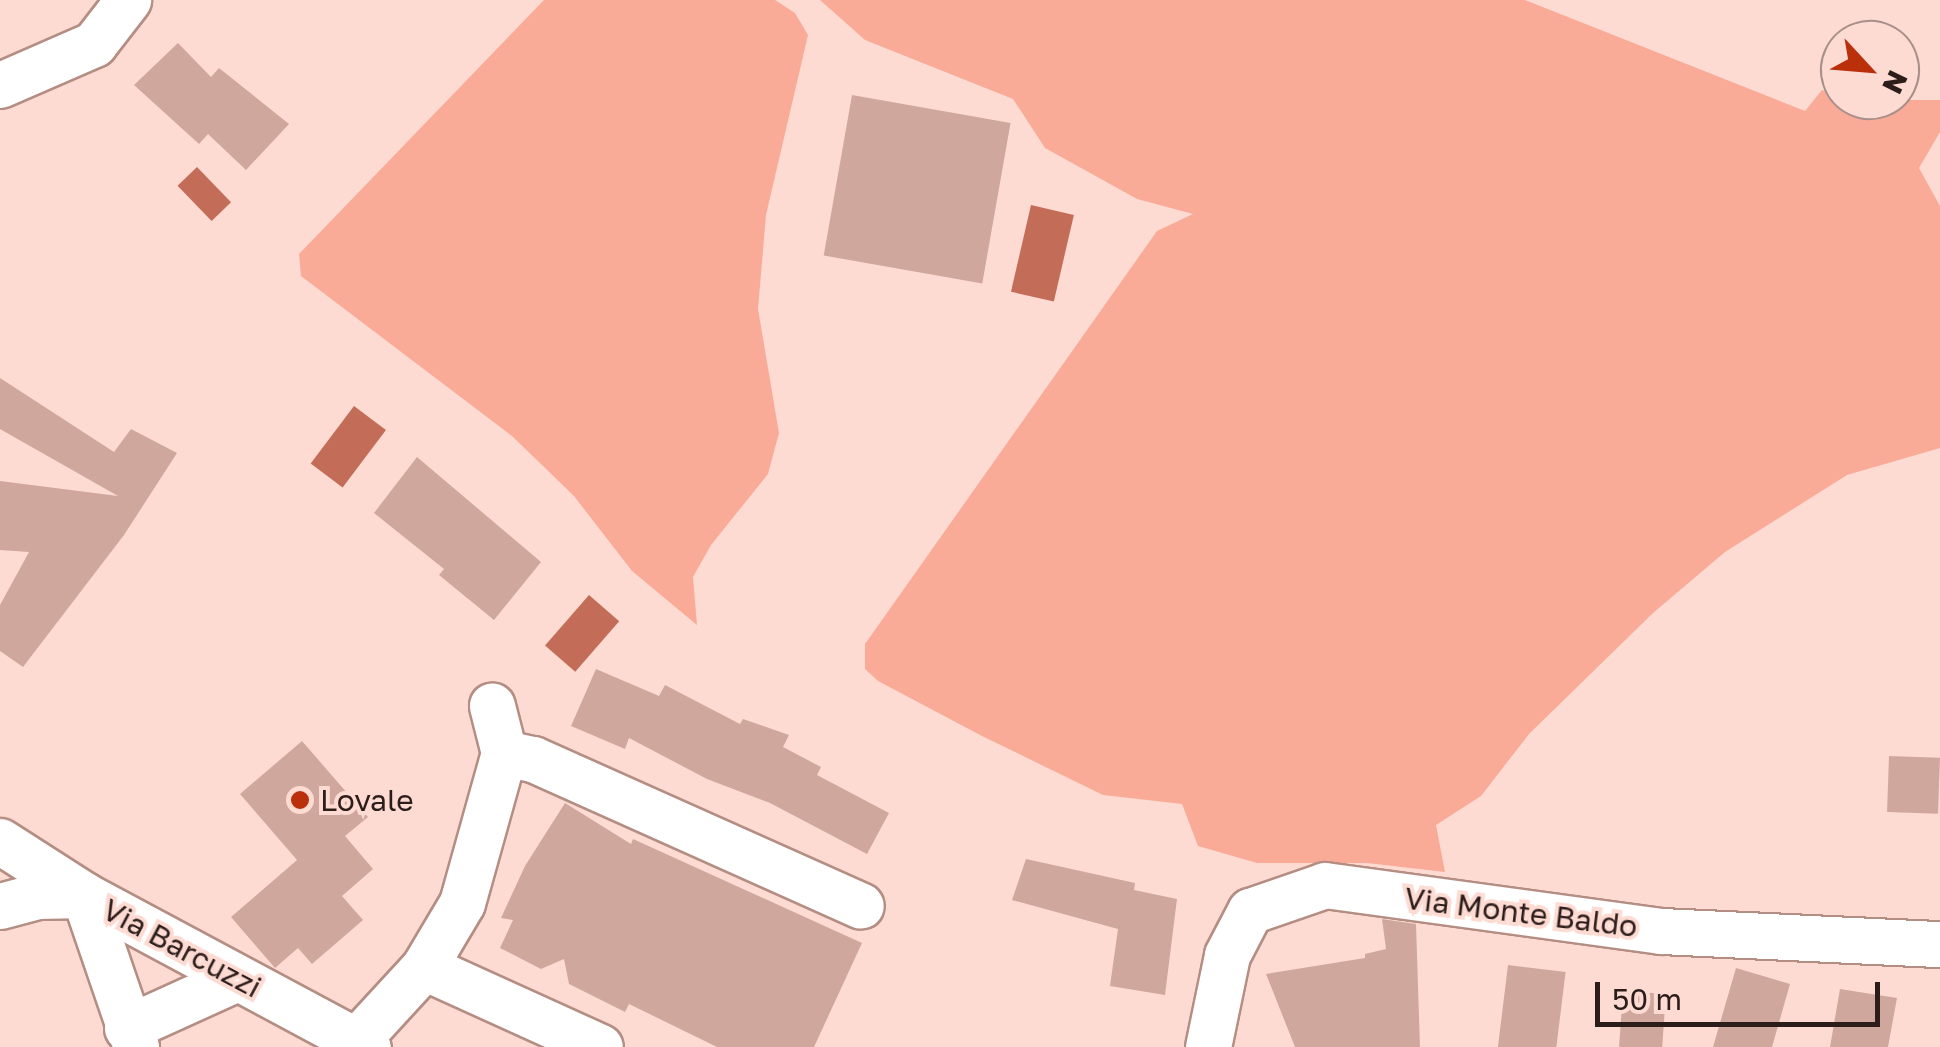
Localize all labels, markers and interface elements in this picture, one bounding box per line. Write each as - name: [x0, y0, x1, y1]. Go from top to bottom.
- north arrow: [1820, 20, 1920, 120]
- text: N: [1876, 66, 1915, 99]
- place label: Lovale: [320, 782, 414, 818]
- marker: Lovale: [289, 789, 311, 811]
- street label: Via Monte Baldo: [1403, 880, 1639, 944]
- street label: Via Barcuzzi: [97, 891, 267, 1005]
- scale bar: [1600, 962, 1885, 1024]
- text: 50 m: [1612, 981, 1682, 1017]

